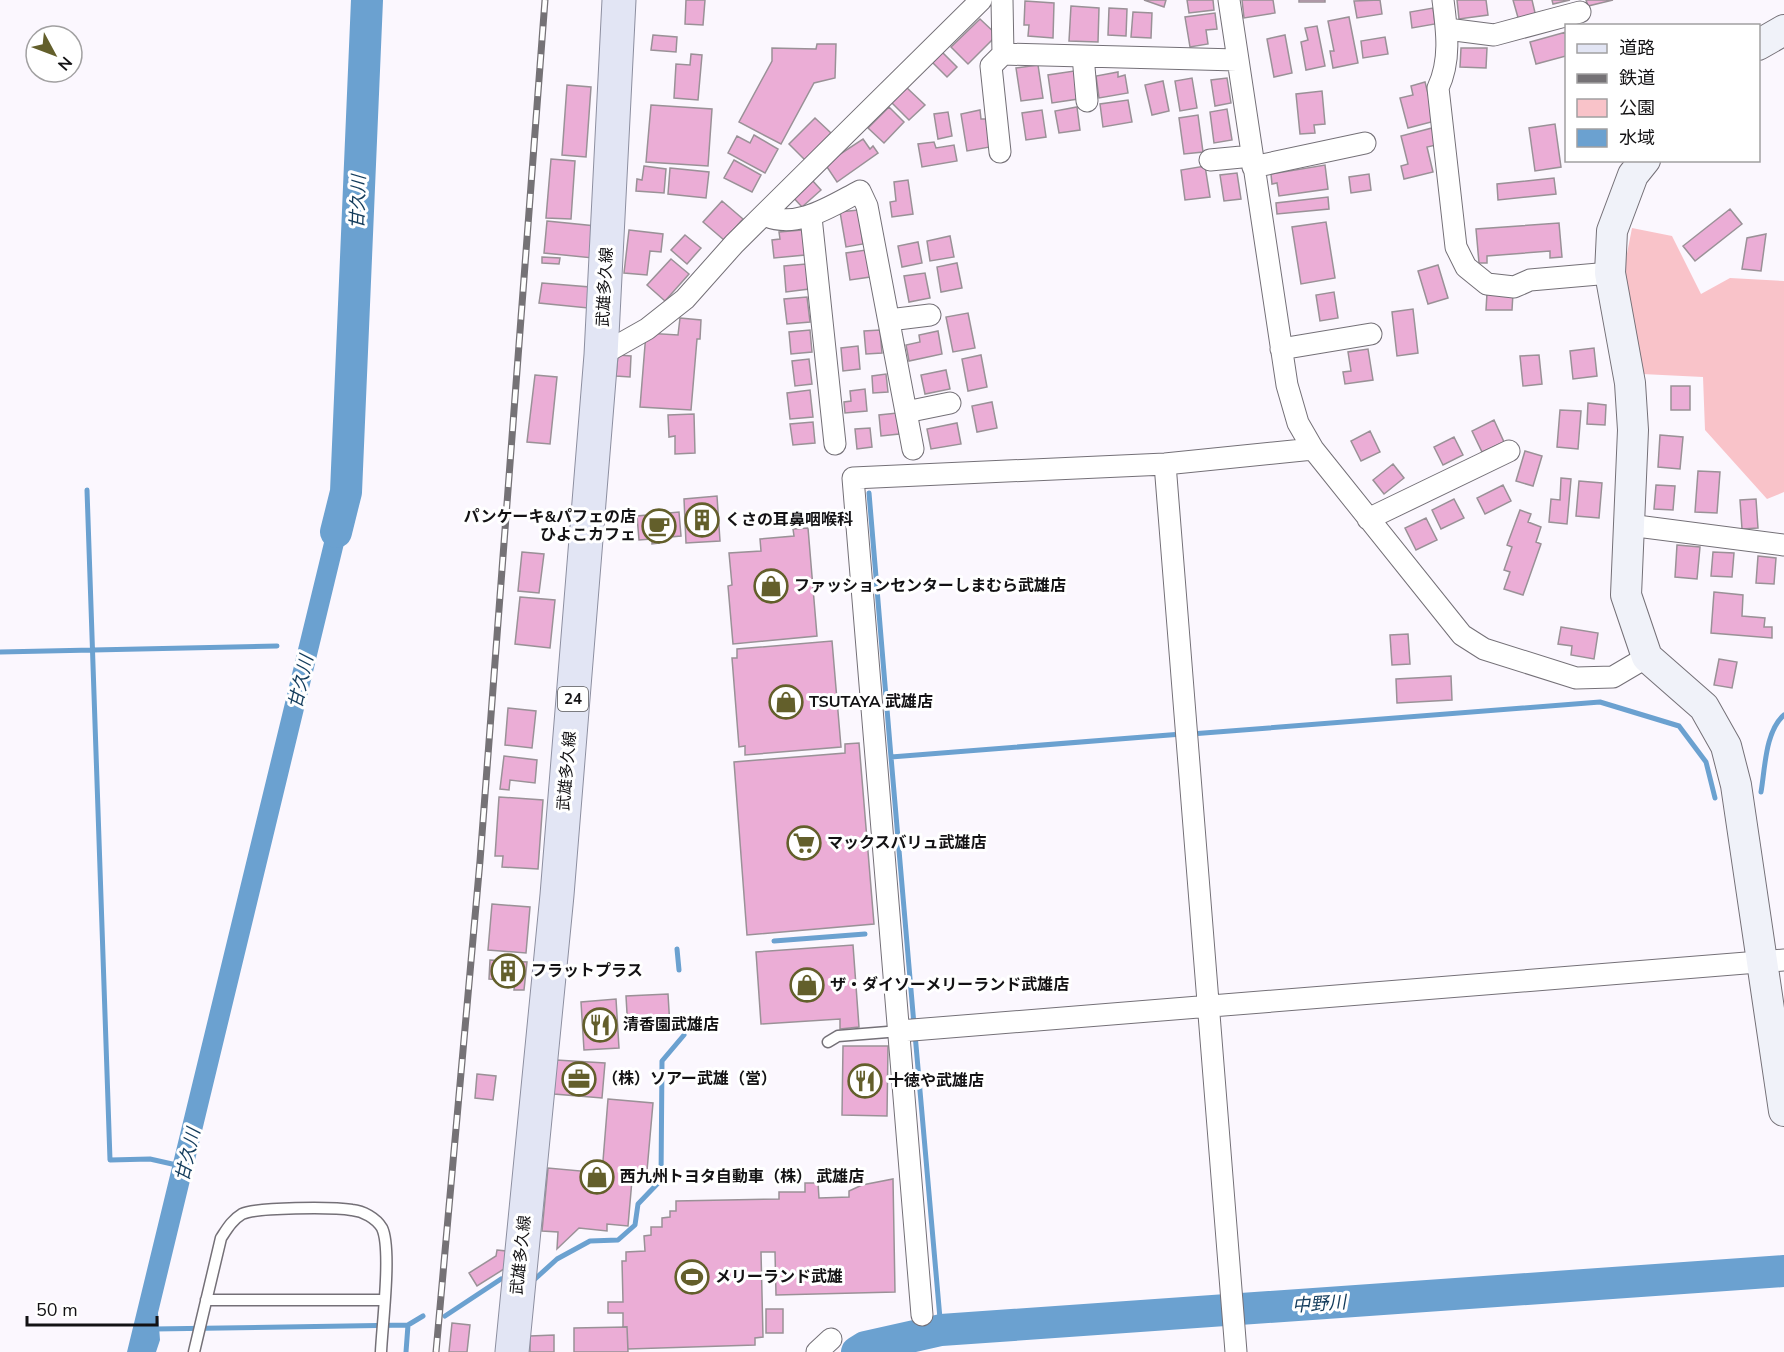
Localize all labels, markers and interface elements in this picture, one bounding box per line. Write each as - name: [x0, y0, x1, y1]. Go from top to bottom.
- north arrow: [24, 24, 84, 84]
- legend: [1565, 24, 1760, 162]
- text: 道路: [1619, 36, 1655, 60]
- text: N: [52, 51, 77, 75]
- text: 鉄道: [1619, 66, 1655, 90]
- text: 公園: [1619, 96, 1655, 120]
- text: 水域: [1619, 126, 1655, 150]
- water label: 甘久川: [345, 173, 371, 229]
- street label: 武雄多久線: [592, 246, 618, 328]
- building icon: くさの耳鼻咽喉科: [684, 502, 720, 538]
- place label: パンケーキ&パフェの店 ひよこカフェ: [464, 506, 636, 546]
- cafe icon: パンケーキ&パフェの店 ひよこカフェ: [641, 508, 677, 544]
- place label: くさの耳鼻咽喉科: [725, 509, 853, 531]
- shop icon: ファッションセンターしまむら武雄店: [753, 568, 789, 604]
- place label: ファッションセンターしまむら武雄店: [794, 575, 1066, 597]
- water label: 甘久川: [283, 651, 319, 711]
- shop icon: TSUTAYA 武雄店: [768, 684, 804, 720]
- road number: 24: [558, 687, 588, 711]
- place label: TSUTAYA 武雄店: [809, 691, 933, 713]
- street label: 武雄多久線: [553, 730, 581, 812]
- supermarket icon: マックスバリュ武雄店: [786, 825, 822, 861]
- place label: マックスバリュ武雄店: [827, 832, 987, 854]
- building icon: フラットプラス: [490, 953, 526, 989]
- place label: フラットプラス: [531, 960, 643, 982]
- shop icon: ザ・ダイソーメリーランド武雄店: [789, 967, 825, 1003]
- place label: ザ・ダイソーメリーランド武雄店: [830, 974, 1069, 996]
- restaurant icon: 清香園武雄店: [582, 1007, 618, 1043]
- place label: 清香園武雄店: [623, 1014, 719, 1036]
- office icon: （株）ソアー武雄（営）: [561, 1061, 597, 1097]
- restaurant icon: 十徳や武雄店: [847, 1063, 883, 1099]
- place label: （株）ソアー武雄（営）: [602, 1068, 777, 1090]
- place label: 十徳や武雄店: [888, 1070, 984, 1092]
- water label: 甘久川: [170, 1124, 206, 1184]
- shop icon: 西九州トヨタ自動車（株） 武雄店: [579, 1159, 615, 1195]
- place label: 西九州トヨタ自動車（株） 武雄店: [620, 1166, 864, 1188]
- street label: 武雄多久線: [506, 1214, 536, 1296]
- sports icon: メリーランド武雄: [674, 1259, 710, 1295]
- place label: メリーランド武雄: [715, 1266, 843, 1288]
- scale bar: [27, 1289, 158, 1327]
- water label: 中野川: [1291, 1290, 1349, 1318]
- text: 50 m: [36, 1298, 78, 1322]

